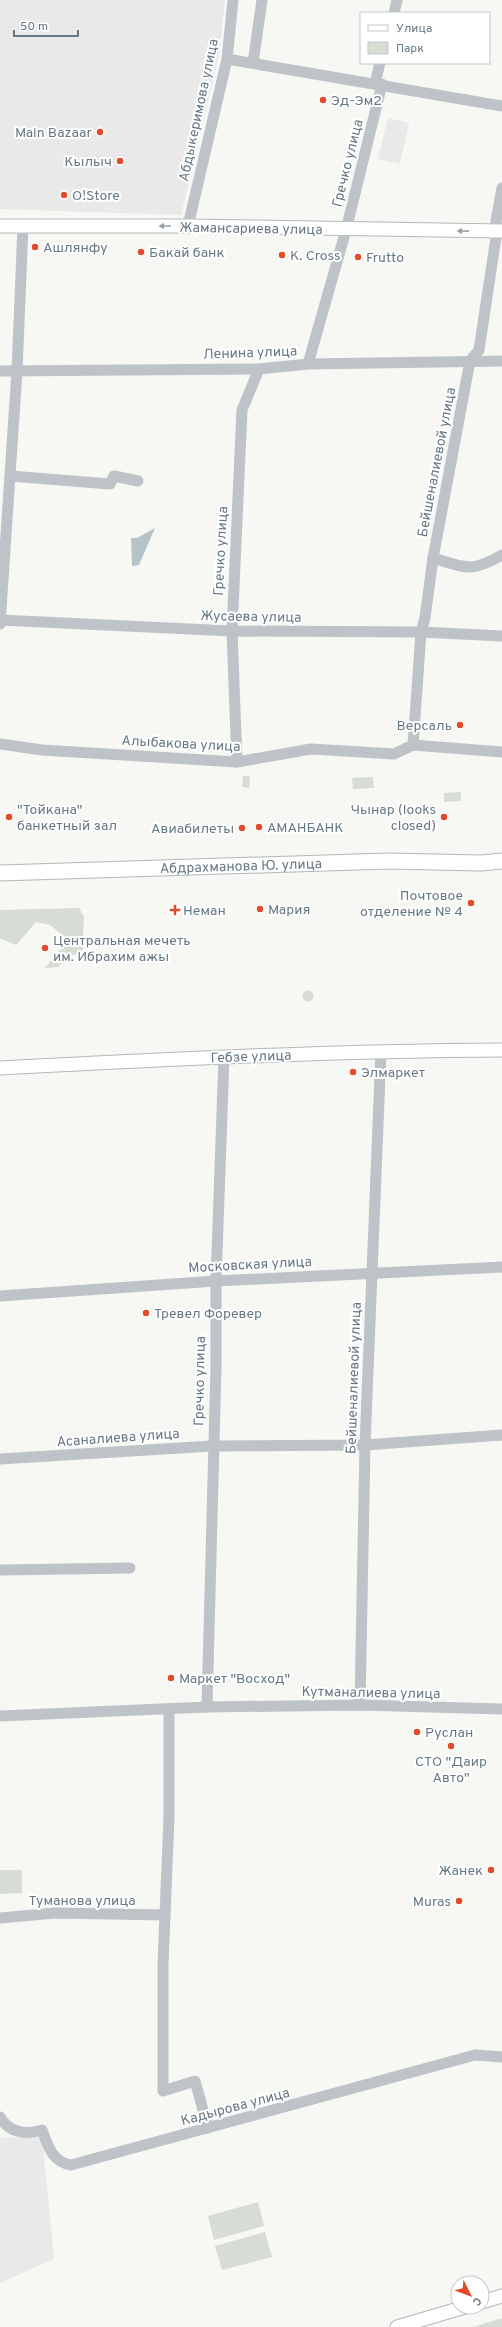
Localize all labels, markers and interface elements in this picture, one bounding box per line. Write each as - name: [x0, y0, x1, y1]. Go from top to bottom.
- scale bar: [14, 12, 78, 38]
- legend: [360, 12, 490, 64]
- text: 50 m: [20, 19, 48, 35]
- text: Улица: [396, 21, 432, 37]
- street label: Абдыкеримова улица: [176, 37, 223, 183]
- text: Парк: [396, 41, 424, 57]
- place label: Эд-Эм2: [331, 93, 382, 110]
- marker: Эд-Эм2: [318, 95, 328, 105]
- street label: Гречко улица: [329, 118, 368, 209]
- place label: Main Bazaar: [15, 125, 93, 142]
- marker: Main Bazaar: [95, 127, 105, 137]
- place label: Кылыч: [64, 154, 112, 171]
- marker: Кылыч: [115, 156, 125, 166]
- place label: O!Store: [72, 188, 120, 205]
- marker: O!Store: [59, 190, 69, 200]
- street label: Жамансариева улица: [179, 220, 323, 239]
- one-way arrow: [158, 223, 171, 229]
- one-way arrow: [457, 228, 469, 235]
- place label: Ашлянфу: [43, 240, 108, 257]
- marker: Ашлянфу: [30, 242, 40, 252]
- place label: Бакай банк: [149, 245, 224, 262]
- marker: Бакай банк: [136, 247, 146, 257]
- place label: K. Cross: [290, 248, 341, 265]
- marker: K. Cross: [277, 250, 287, 260]
- place label: Frutto: [366, 250, 404, 267]
- marker: Frutto: [353, 252, 363, 262]
- street label: Ленина улица: [203, 343, 298, 364]
- street label: Бейшеналиевой улица: [415, 386, 460, 539]
- street label: Гречко улица: [211, 506, 232, 596]
- street label: Жусаева улица: [200, 608, 302, 627]
- place label: Версаль: [397, 718, 452, 735]
- marker: Версаль: [455, 720, 465, 730]
- street label: Алыбакова улица: [121, 733, 241, 756]
- place label: "Тойкана" банкетный зал: [17, 802, 117, 835]
- place label: Чынар (looks closed): [350, 802, 436, 835]
- marker: "Тойкана" банкетный зал: [4, 812, 14, 822]
- marker: Чынар (looks closed): [439, 812, 449, 822]
- place label: АМАНБАНК: [267, 820, 343, 837]
- place label: Авиабилеты: [151, 821, 234, 838]
- marker: АМАНБАНК: [254, 822, 264, 832]
- marker: Авиабилеты: [237, 823, 247, 833]
- street label: Абдрахманова Ю. улица: [160, 856, 322, 878]
- place label: Почтовое отделение № 4: [360, 888, 463, 921]
- marker: Почтовое отделение № 4: [466, 898, 476, 908]
- place label: Мария: [268, 902, 310, 919]
- place label: Неман: [183, 903, 226, 920]
- marker: Мария: [255, 904, 265, 914]
- marker: Неман: [170, 905, 180, 915]
- place label: Центральная мечеть им. Ибрахим ажы: [53, 933, 191, 966]
- marker: Центральная мечеть им. Ибрахим ажы: [40, 943, 50, 953]
- street label: Гебзе улица: [210, 1048, 292, 1067]
- place label: Элмаркет: [361, 1065, 425, 1082]
- marker: Элмаркет: [348, 1067, 358, 1077]
- street label: Московская улица: [188, 1254, 312, 1277]
- street label: Бейшеналиевой улица: [343, 1302, 366, 1454]
- place label: Тревел Форевер: [154, 1306, 262, 1323]
- marker: Тревел Форевер: [141, 1308, 151, 1318]
- street label: Гречко улица: [191, 1336, 210, 1426]
- street label: Асаналиева улица: [56, 1426, 180, 1451]
- place label: Маркет "Восход": [179, 1671, 290, 1688]
- marker: Маркет "Восход": [166, 1673, 176, 1683]
- street label: Кутманалиева улица: [301, 1684, 441, 1703]
- place label: Руслан: [425, 1725, 473, 1742]
- marker: Руслан: [412, 1727, 422, 1737]
- marker: СТО "Даир Авто": [446, 1741, 456, 1751]
- place label: СТО "Даир Авто": [415, 1754, 487, 1787]
- place label: Жанек: [438, 1863, 483, 1880]
- marker: Жанек: [486, 1865, 496, 1875]
- street label: Туманова улица: [28, 1893, 136, 1910]
- place label: Muras: [413, 1894, 451, 1911]
- marker: Muras: [454, 1896, 464, 1906]
- street label: Кадырова улица: [179, 2085, 292, 2130]
- north arrow: [450, 2275, 490, 2315]
- text: С: [469, 2294, 484, 2308]

